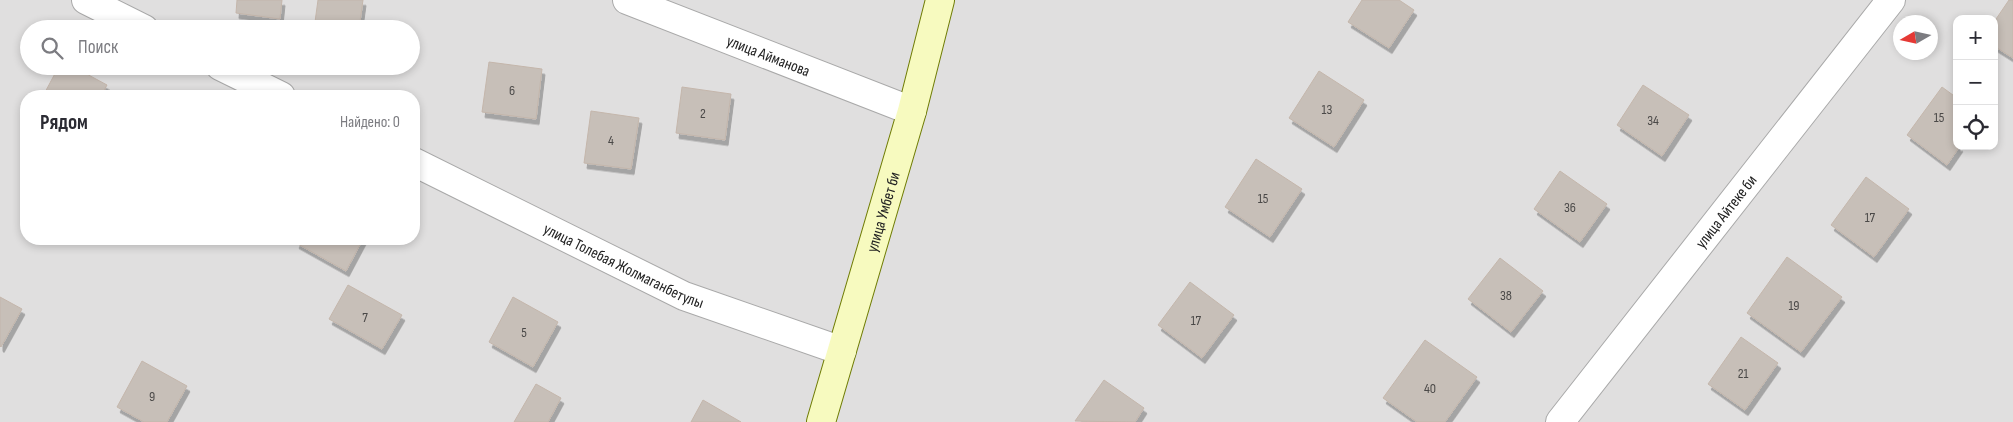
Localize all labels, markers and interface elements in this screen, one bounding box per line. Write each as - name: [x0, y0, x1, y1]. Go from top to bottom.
- north arrow: [1893, 15, 1938, 60]
- map controls: [1953, 15, 1998, 150]
- button: +: [1953, 15, 1998, 60]
- search box: [20, 20, 420, 75]
- street label: улица Айманова: [724, 32, 812, 81]
- icon: search: [38, 34, 66, 62]
- text: Поиск: [78, 36, 118, 59]
- button: −: [1953, 60, 1998, 105]
- house number: 6: [509, 82, 515, 99]
- house number: 13: [1322, 101, 1333, 118]
- house number: 2: [700, 105, 706, 122]
- button: locate: [1953, 105, 1998, 150]
- house number: 15: [1934, 109, 1945, 126]
- text: Рядом: [40, 110, 88, 135]
- house number: 34: [1647, 112, 1659, 129]
- text: Найдено: 0: [340, 113, 400, 132]
- house number: 4: [608, 132, 614, 149]
- street label: улица Умбет би: [863, 170, 905, 255]
- street label: улица Айтеке би: [1692, 171, 1761, 253]
- house number: 15: [1258, 190, 1269, 207]
- house number: 36: [1564, 199, 1576, 216]
- house number: 17: [1865, 209, 1876, 226]
- street label: улица Толебая Жолмаганбетулы: [540, 220, 706, 313]
- house number: 38: [1500, 287, 1512, 304]
- house number: 19: [1788, 297, 1800, 314]
- house number: 7: [362, 309, 368, 326]
- house number: 17: [1191, 312, 1202, 329]
- house number: 5: [521, 324, 527, 341]
- house number: 21: [1738, 365, 1748, 382]
- house number: 40: [1424, 380, 1436, 397]
- house number: 9: [149, 388, 155, 405]

